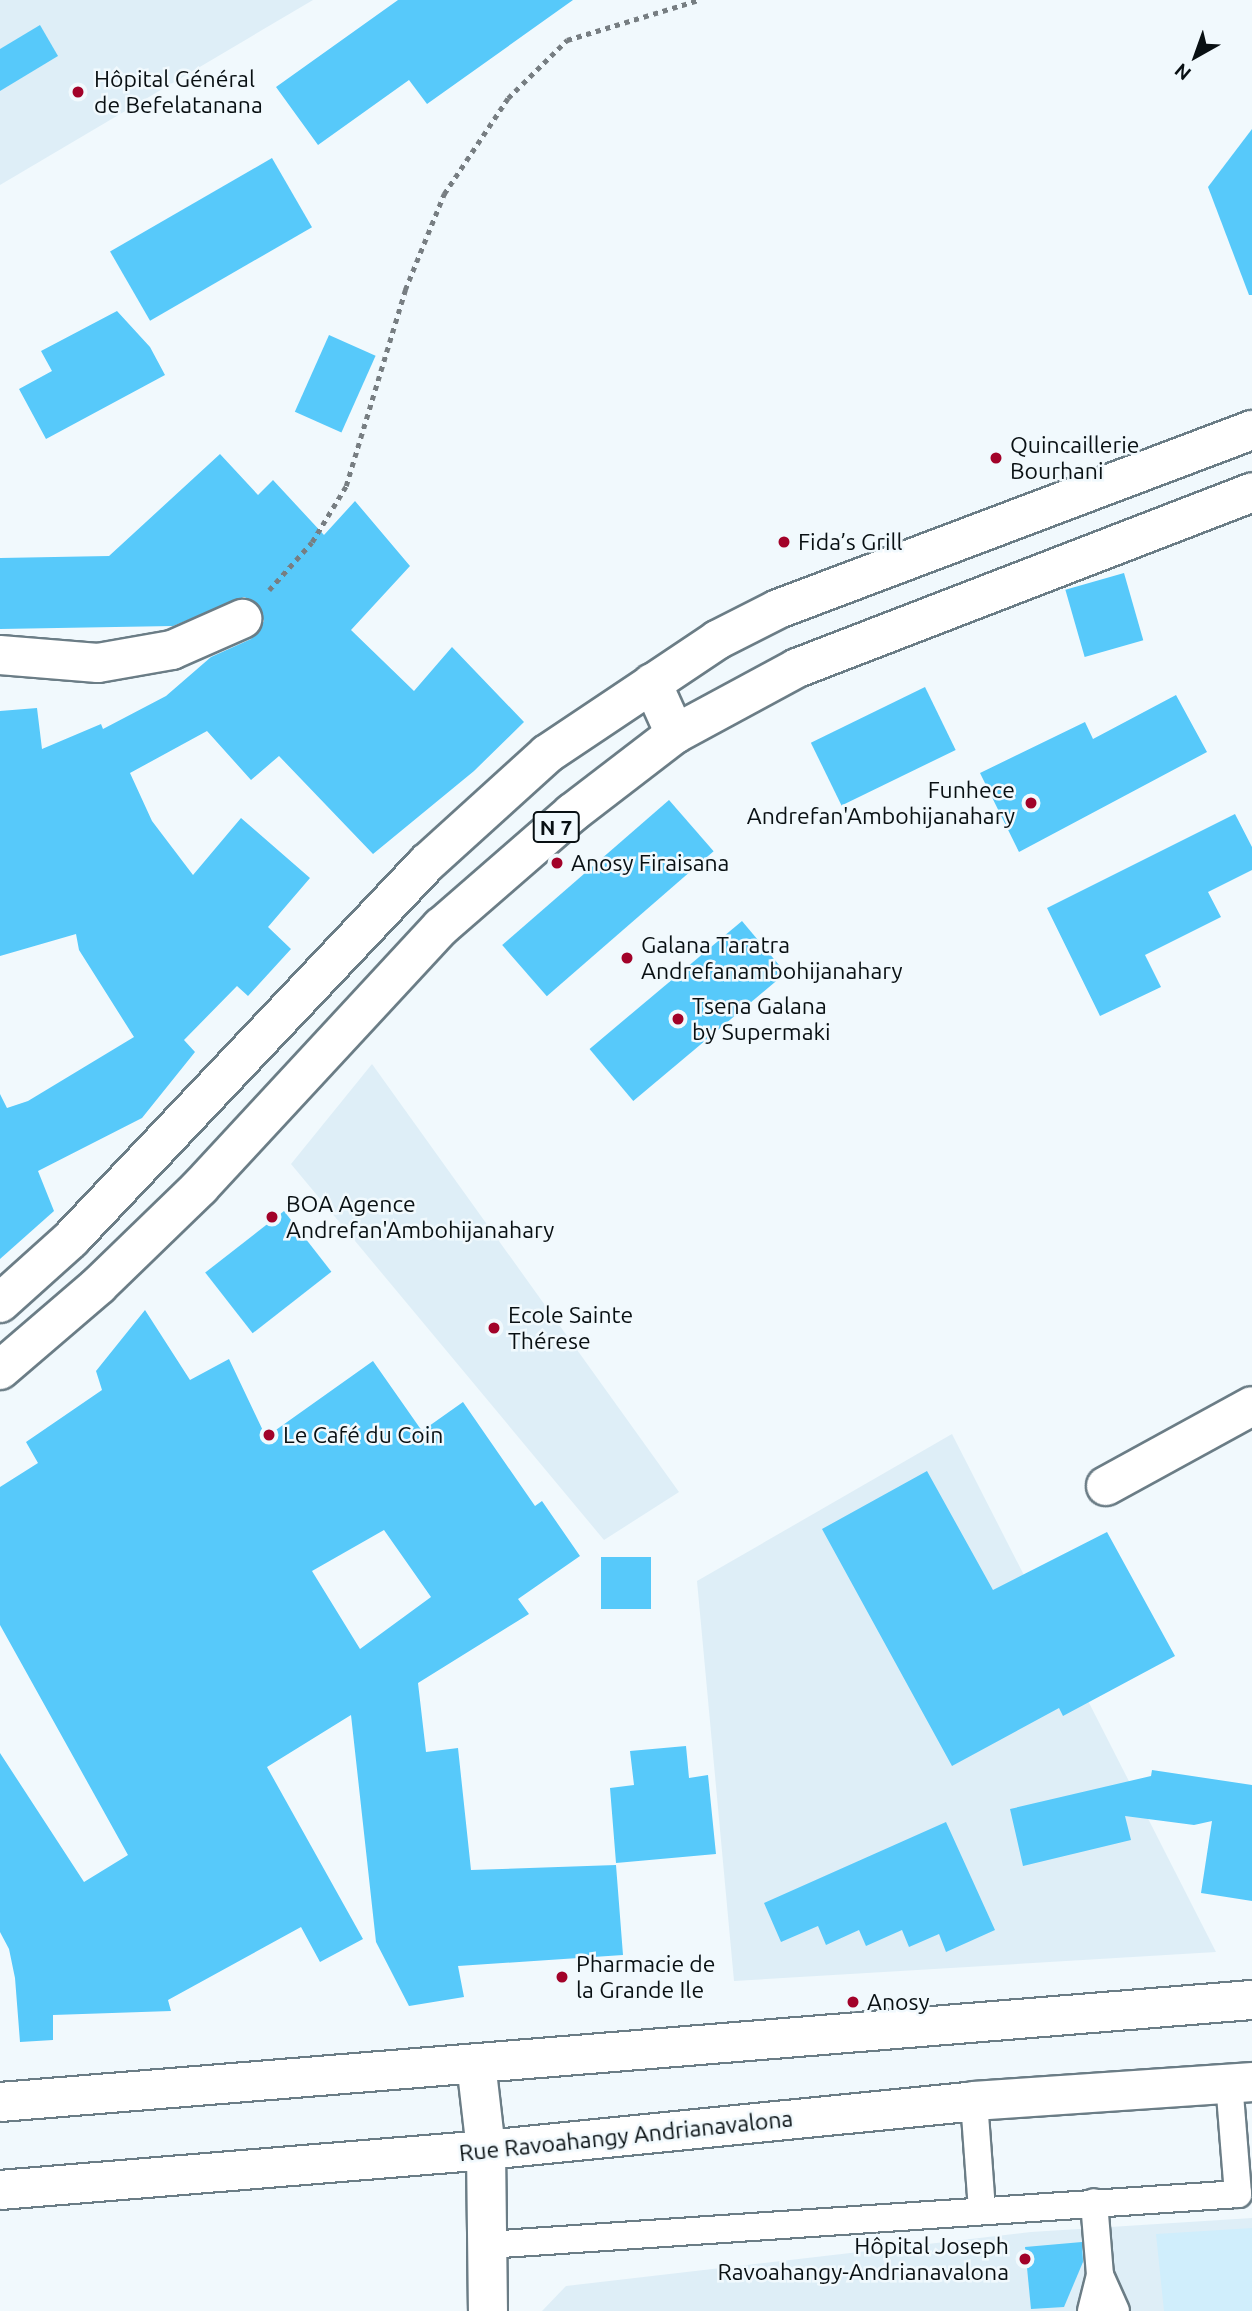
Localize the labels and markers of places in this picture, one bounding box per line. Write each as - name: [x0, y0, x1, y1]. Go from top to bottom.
- place label: Hôpital Général de Befelatanana: [94, 65, 263, 119]
- marker: Hôpital Général de Befelatanana: [68, 82, 88, 102]
- place label: Quincaillerie Bourhani: [1010, 431, 1139, 485]
- marker: Quincaillerie Bourhani: [988, 450, 1004, 466]
- place label: Fida’s Grill: [798, 528, 903, 556]
- marker: Fida’s Grill: [776, 534, 792, 550]
- place label: Funhece Andrefan'Ambohijanahary: [747, 776, 1015, 830]
- marker: Funhece Andrefan'Ambohijanahary: [1021, 793, 1041, 813]
- place label: Anosy Firaisana: [571, 849, 729, 877]
- marker: Anosy Firaisana: [549, 855, 565, 871]
- place label: Galana Taratra Andrefanambohijanahary: [641, 931, 903, 985]
- marker: Galana Taratra Andrefanambohijanahary: [619, 950, 635, 966]
- place label: Tsena Galana by Supermaki: [692, 992, 831, 1046]
- marker: Tsena Galana by Supermaki: [670, 1011, 686, 1027]
- place label: BOA Agence Andrefan'Ambohijanahary: [286, 1190, 554, 1244]
- marker: BOA Agence Andrefan'Ambohijanahary: [264, 1209, 280, 1225]
- place label: Ecole Sainte Thérese: [508, 1301, 633, 1355]
- marker: Ecole Sainte Thérese: [486, 1320, 502, 1336]
- place label: Le Café du Coin: [283, 1421, 443, 1449]
- marker: Le Café du Coin: [261, 1427, 277, 1443]
- place label: Pharmacie de la Grande Ile: [576, 1950, 715, 2004]
- marker: Pharmacie de la Grande Ile: [554, 1969, 570, 1985]
- place label: Anosy: [867, 1988, 930, 2016]
- marker: Anosy: [845, 1994, 861, 2010]
- place label: Hôpital Joseph Ravoahangy-Andrianavalona: [717, 2232, 1009, 2286]
- marker: Hôpital Joseph Ravoahangy-Andrianavalona: [1015, 2249, 1035, 2269]

